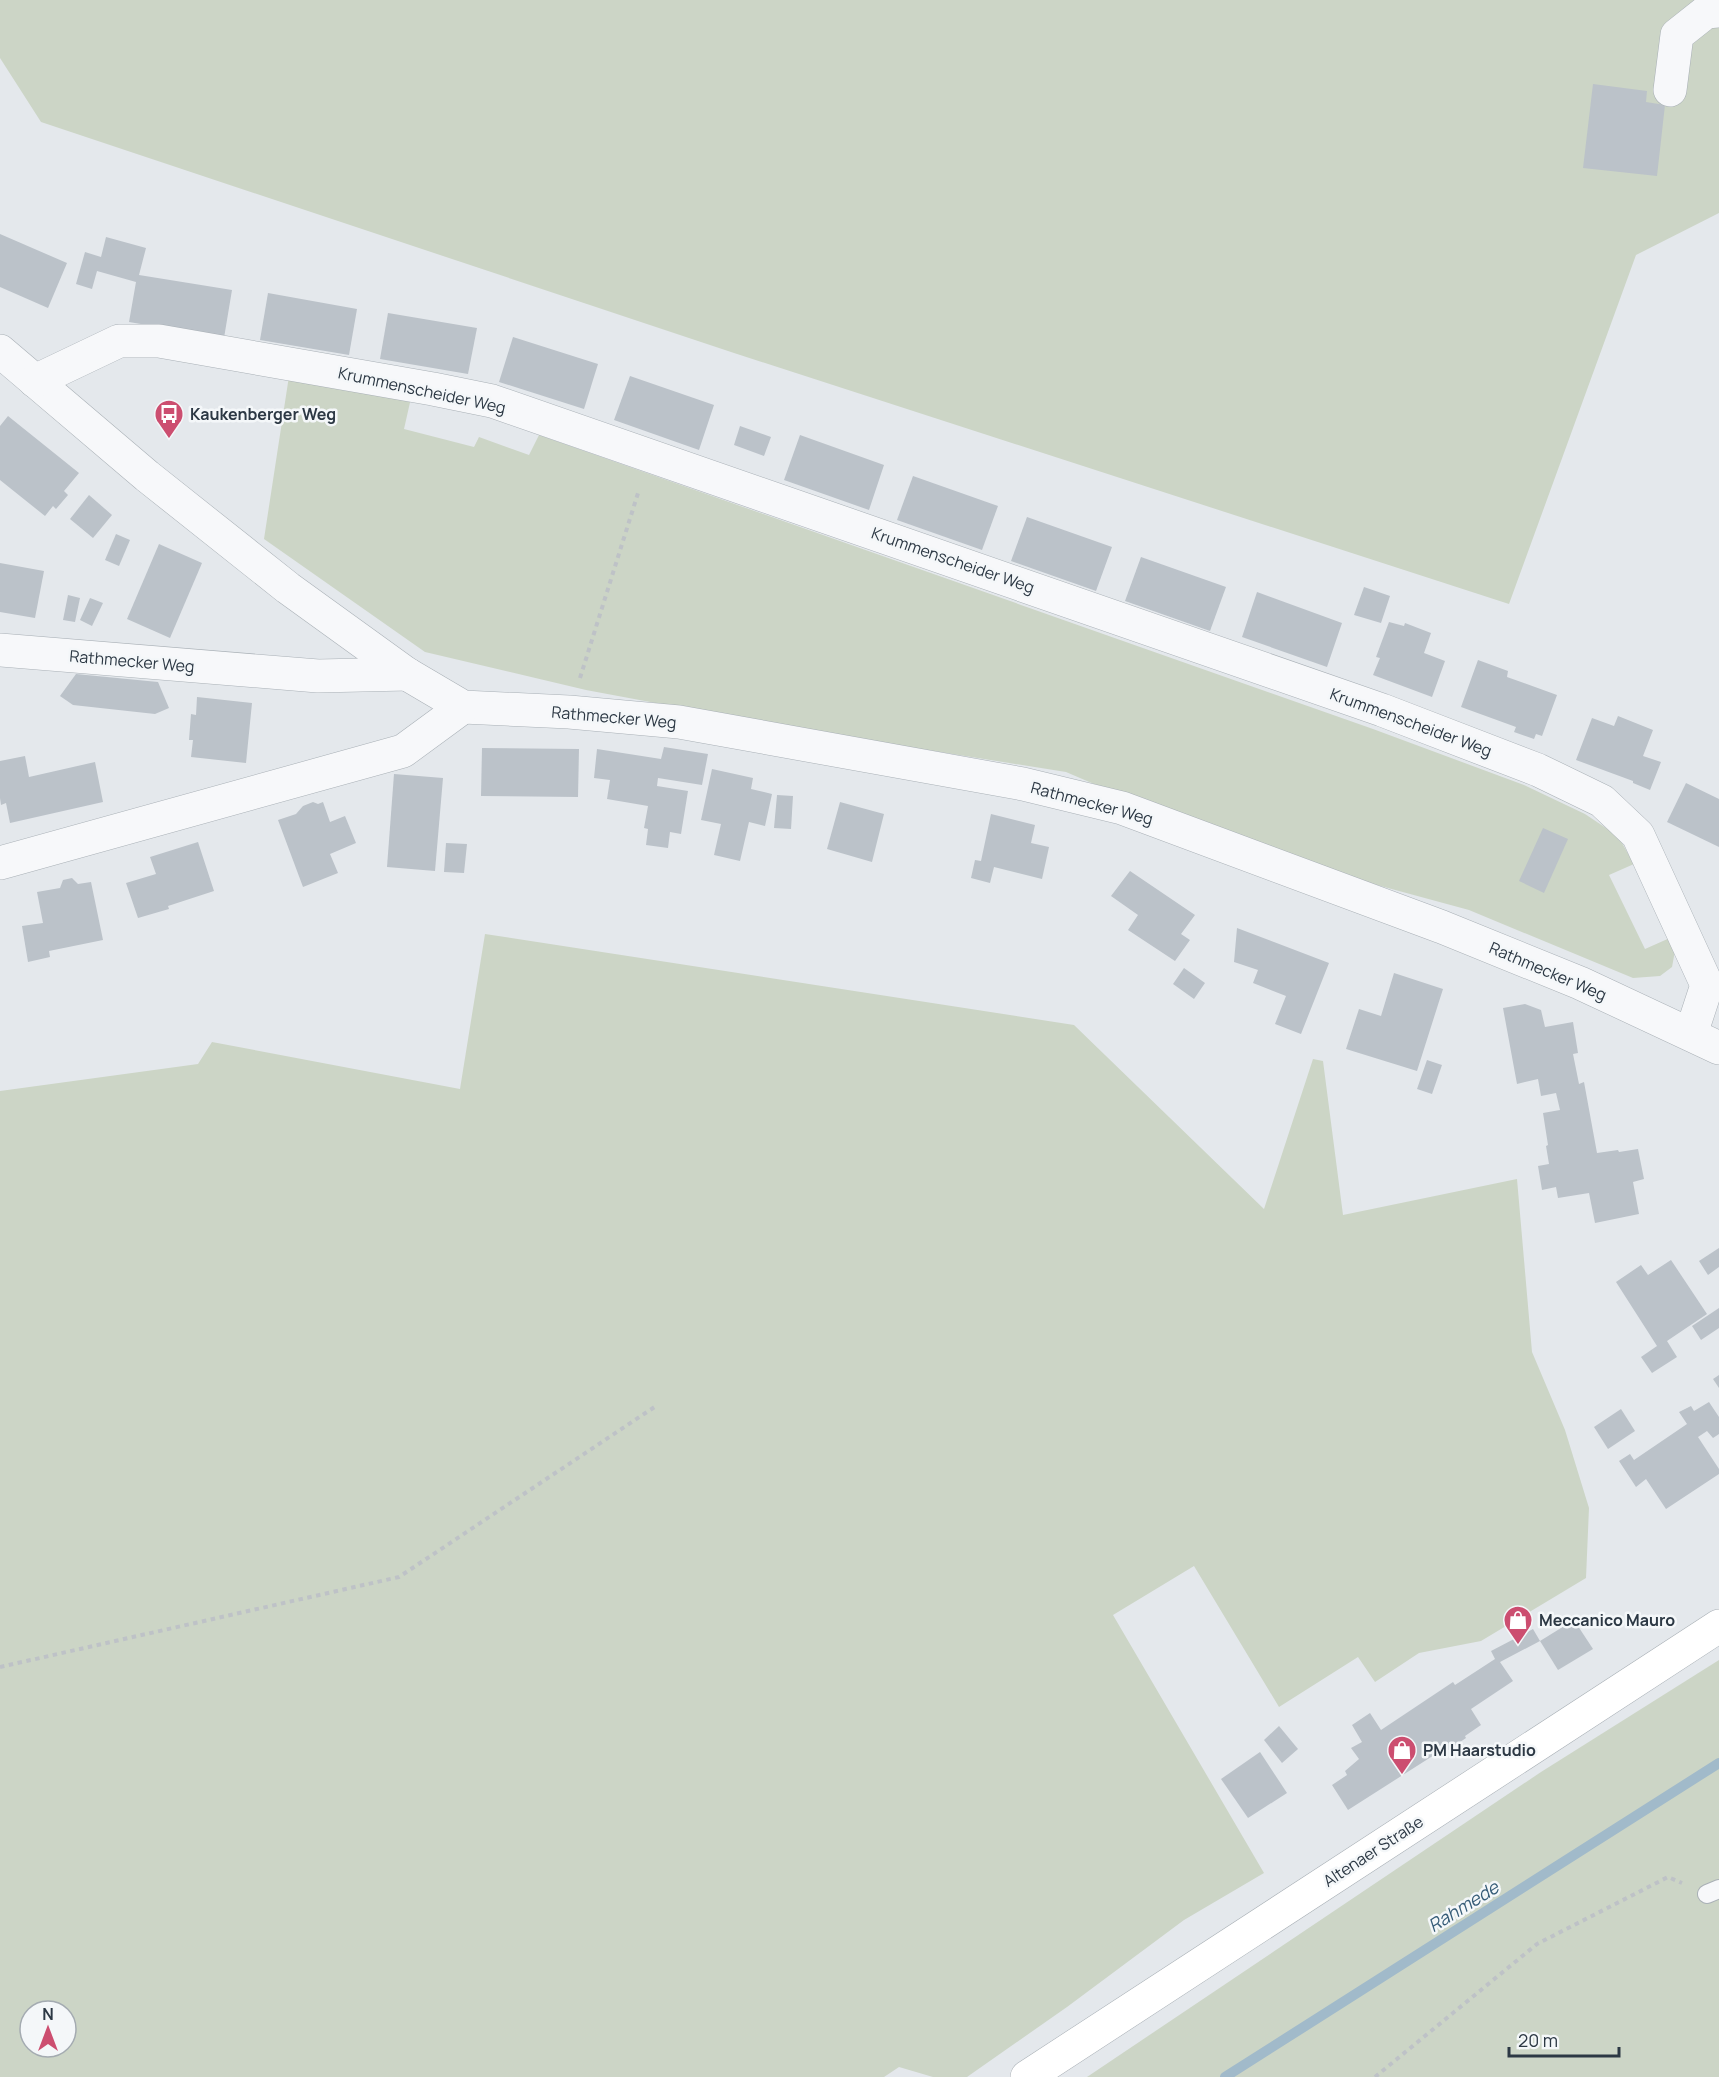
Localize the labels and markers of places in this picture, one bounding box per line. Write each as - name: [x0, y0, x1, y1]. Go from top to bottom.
- bus stop icon: Kaukenberger Weg: [153, 398, 185, 440]
- place label: Kaukenberger Weg: [190, 403, 336, 425]
- shop icon: Meccanico Mauro: [1502, 1604, 1534, 1646]
- place label: Meccanico Mauro: [1539, 1609, 1675, 1631]
- shop icon: PM Haarstudio: [1386, 1734, 1418, 1776]
- place label: PM Haarstudio: [1423, 1739, 1536, 1761]

